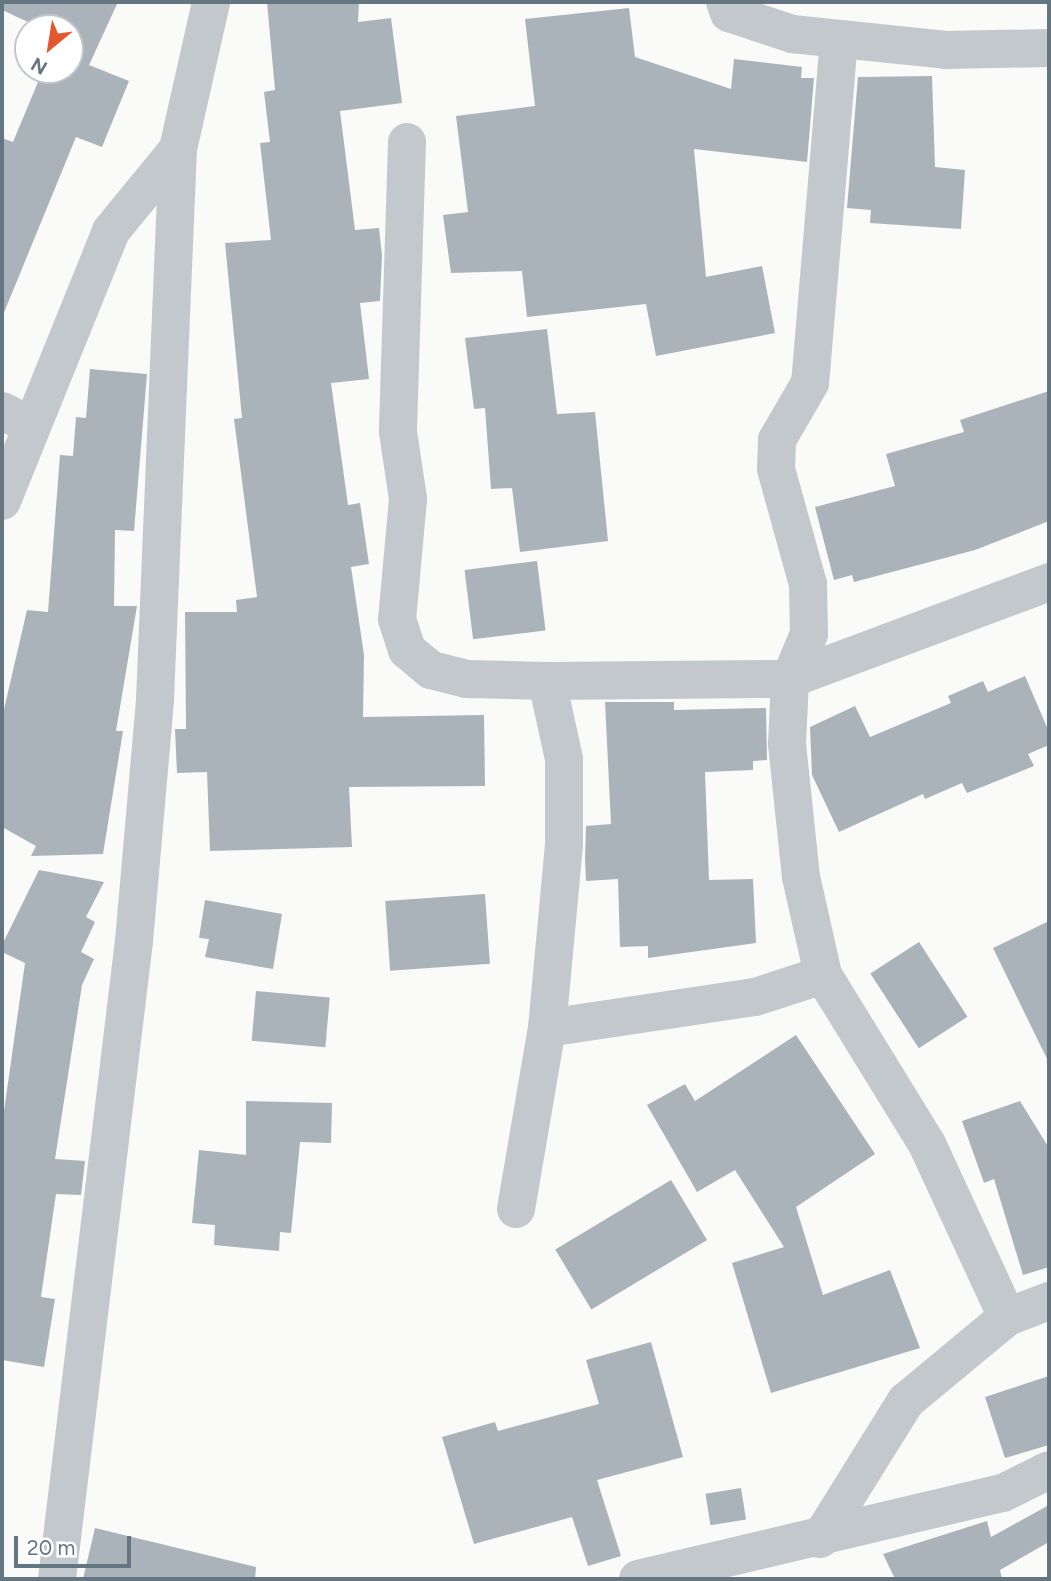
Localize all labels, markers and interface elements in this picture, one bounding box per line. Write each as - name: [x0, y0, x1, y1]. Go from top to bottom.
- north arrow: [14, 14, 84, 84]
- text: N: [27, 52, 51, 80]
- scale bar: [18, 1522, 135, 1566]
- text: 20 m: [27, 1535, 75, 1560]

